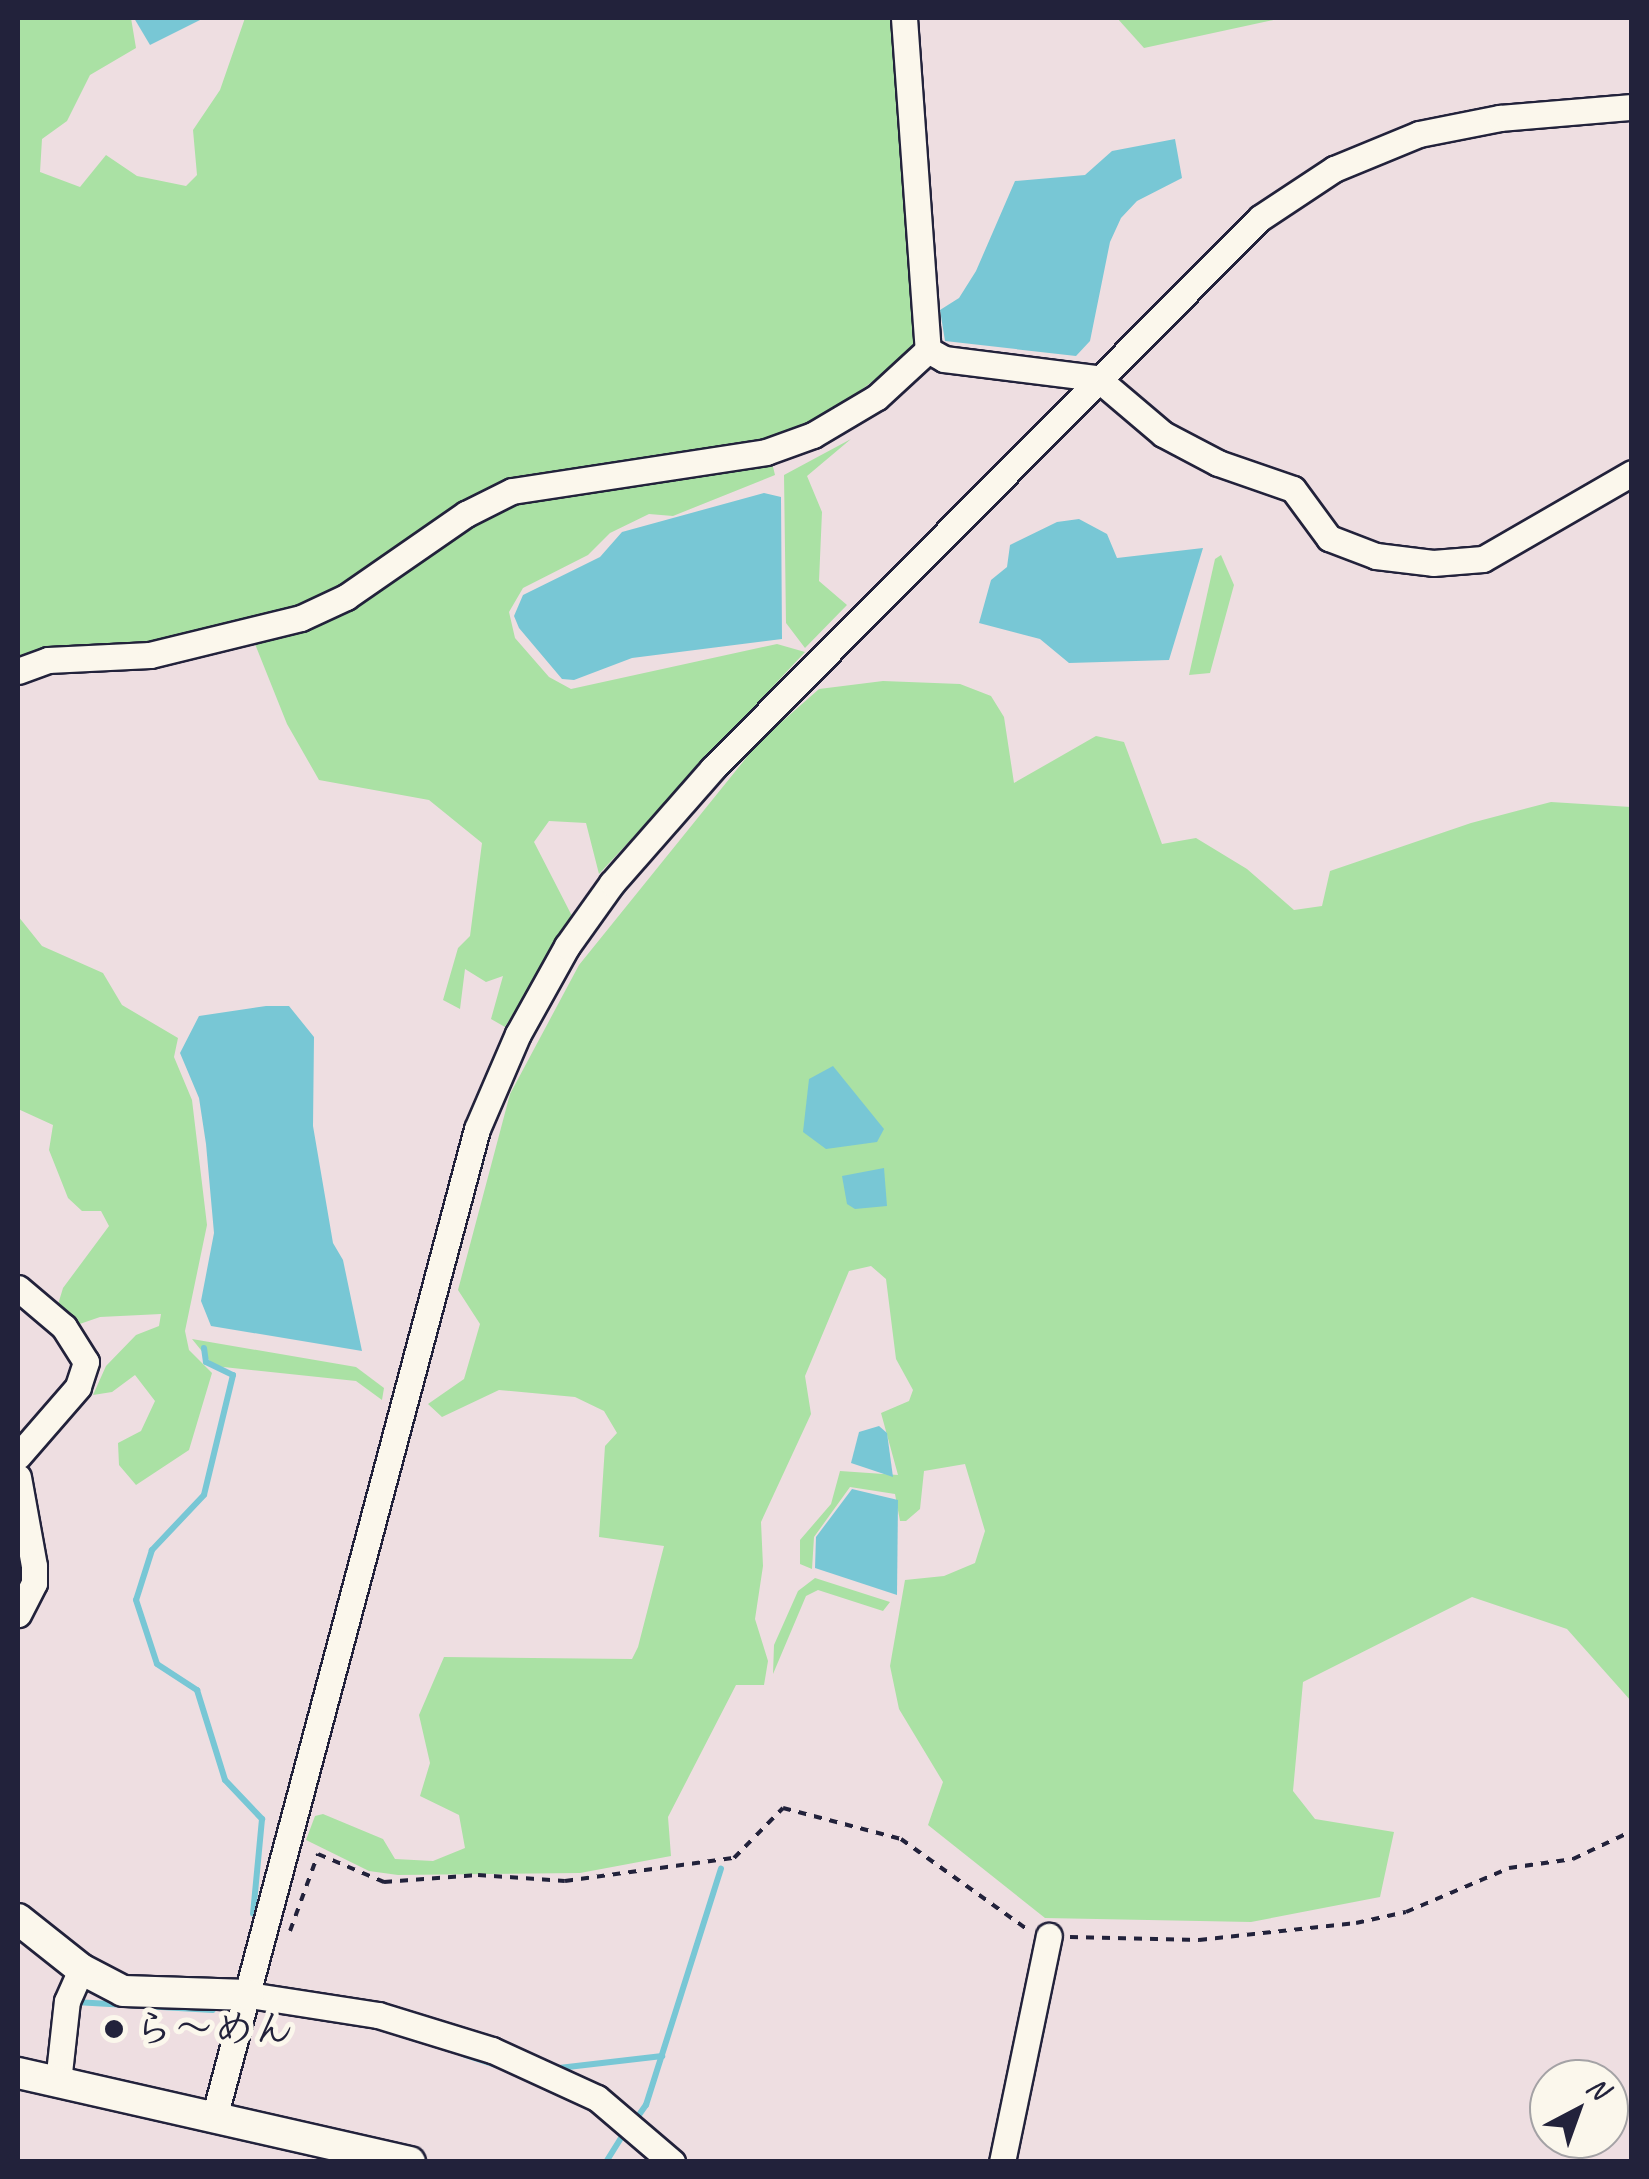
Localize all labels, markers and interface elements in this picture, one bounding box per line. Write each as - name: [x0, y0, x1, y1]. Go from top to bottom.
- place label: ら～めん: [134, 2005, 294, 2053]
- marker: ら～めん: [103, 2018, 125, 2040]
- north arrow: [1529, 2059, 1629, 2159]
- text: N: [1580, 2069, 1616, 2106]

